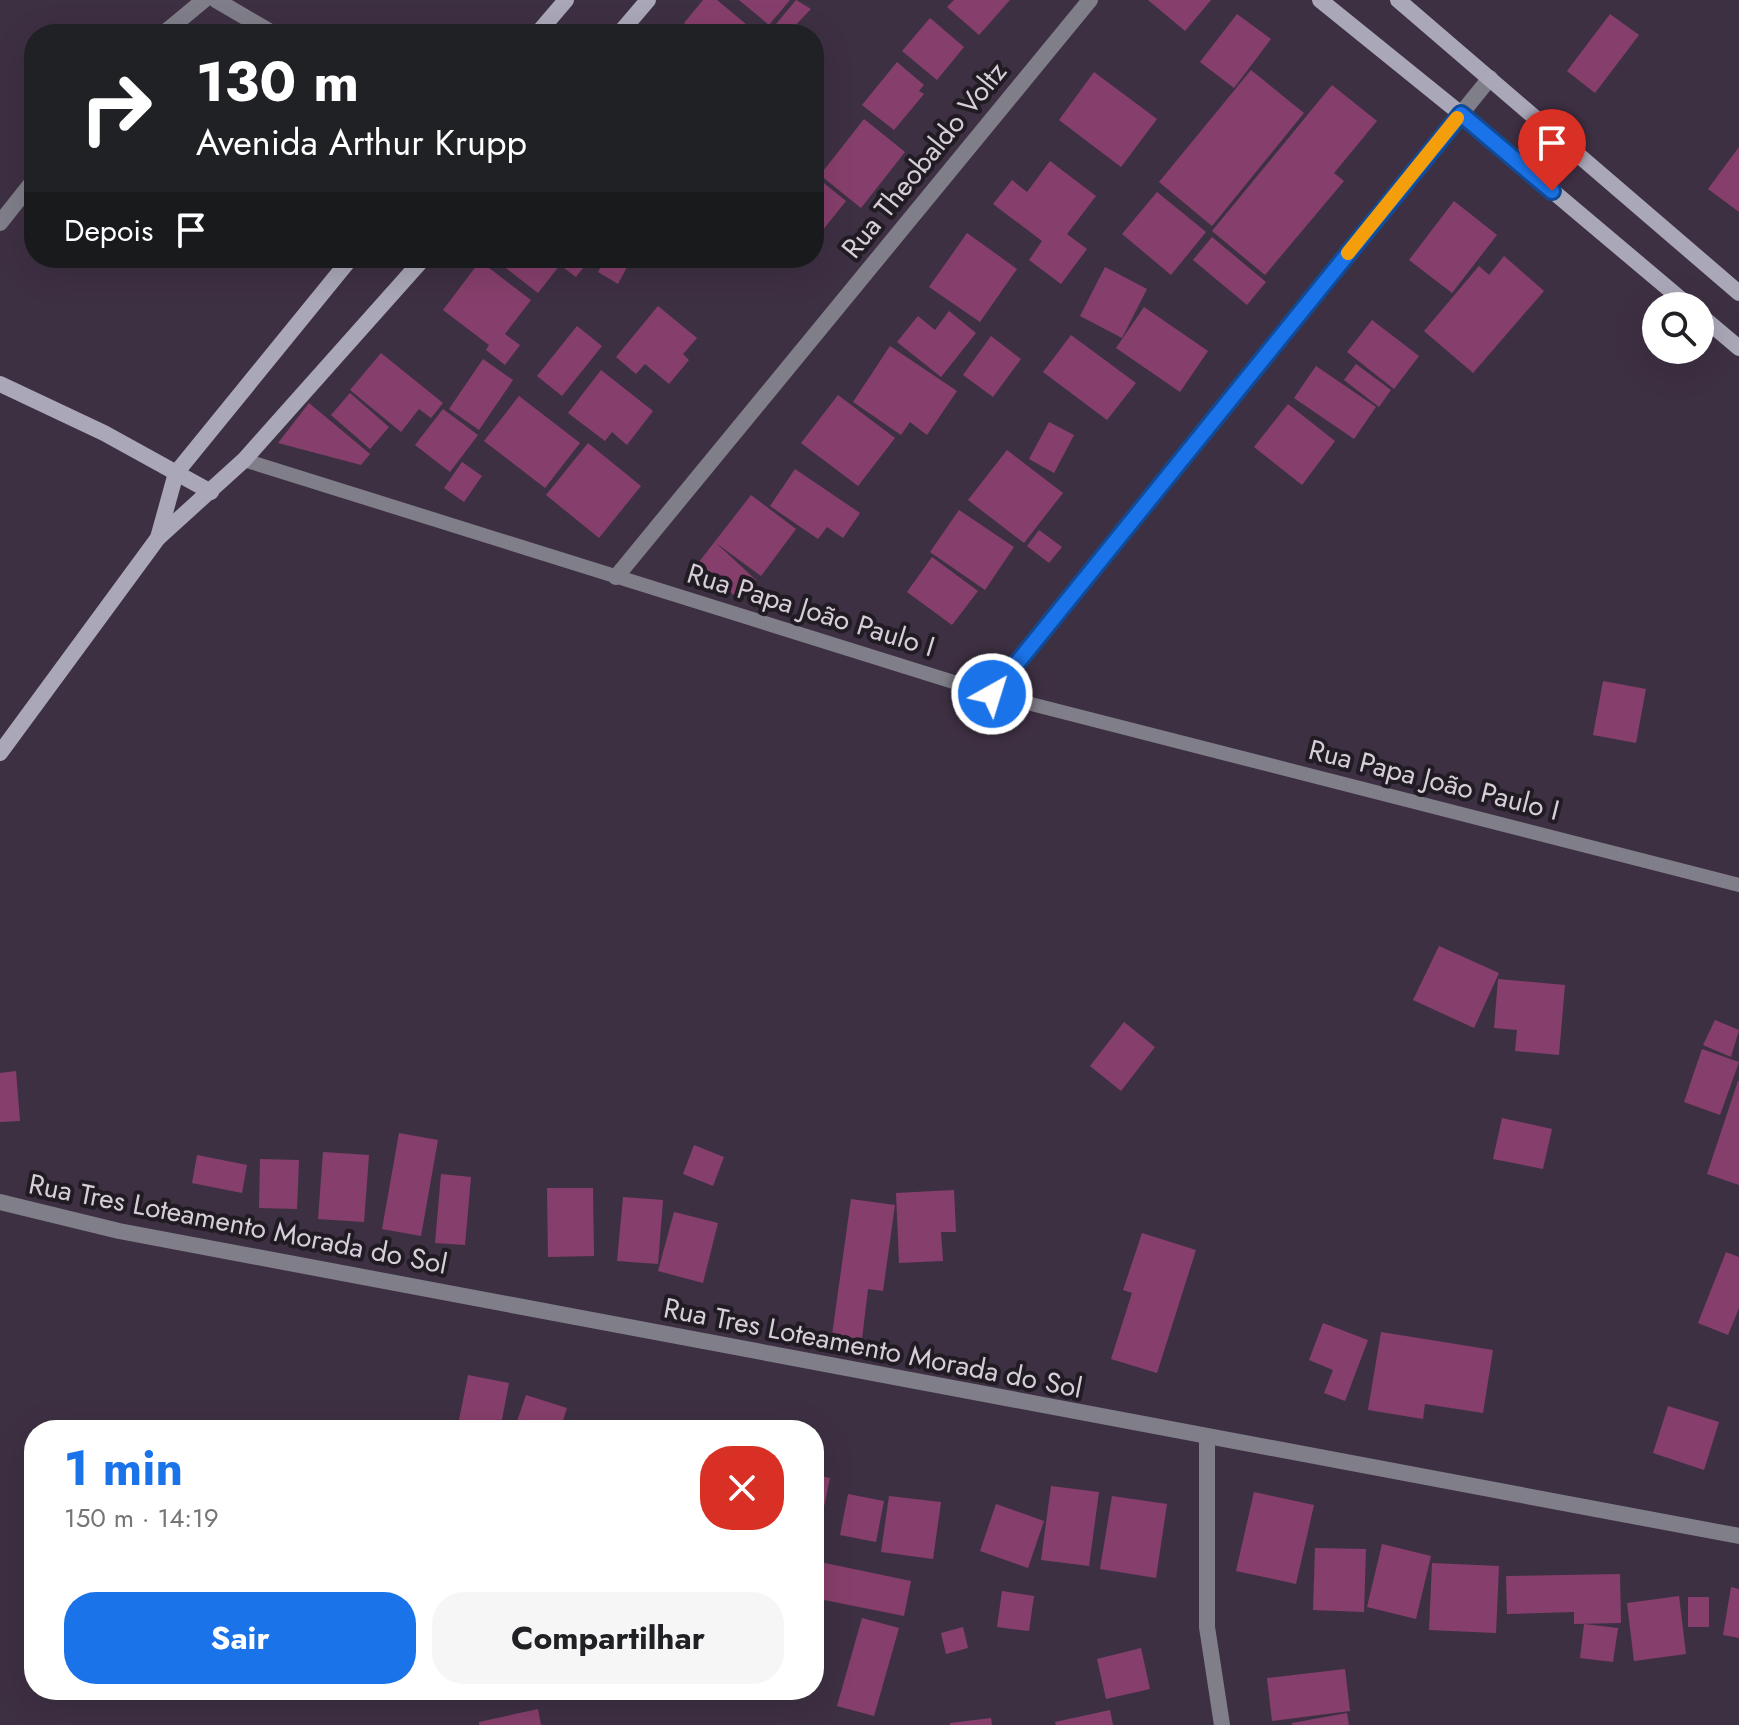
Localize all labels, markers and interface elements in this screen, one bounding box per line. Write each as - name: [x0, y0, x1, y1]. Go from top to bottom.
- text: 130 m: [196, 41, 359, 122]
- street label: Rua Theobaldo Voltz: [832, 53, 1016, 267]
- icon: right: [64, 56, 168, 160]
- pin: [1518, 109, 1586, 191]
- text: Avenida Arthur Krupp: [196, 116, 527, 168]
- icon: arrive: [1530, 121, 1574, 165]
- icon: arrive: [169, 208, 213, 252]
- text: Depois: [64, 209, 153, 252]
- map controls: [1642, 292, 1714, 364]
- button: search: [1642, 292, 1714, 364]
- street label: Rua Papa João Paulo I: [682, 553, 940, 667]
- position arrow: [950, 652, 1034, 736]
- street label: Rua Papa João Paulo I: [1304, 729, 1564, 831]
- street label: Rua Tres Loteamento Morada do Sol: [25, 1163, 451, 1285]
- street label: Rua Tres Loteamento Morada do Sol: [660, 1287, 1086, 1409]
- text: 1 min: [64, 1434, 183, 1503]
- button: close: [700, 1446, 784, 1530]
- text: 150 m · 14:19: [64, 1499, 219, 1537]
- button: Sair: [64, 1592, 416, 1684]
- button: Compartilhar: [432, 1592, 784, 1684]

